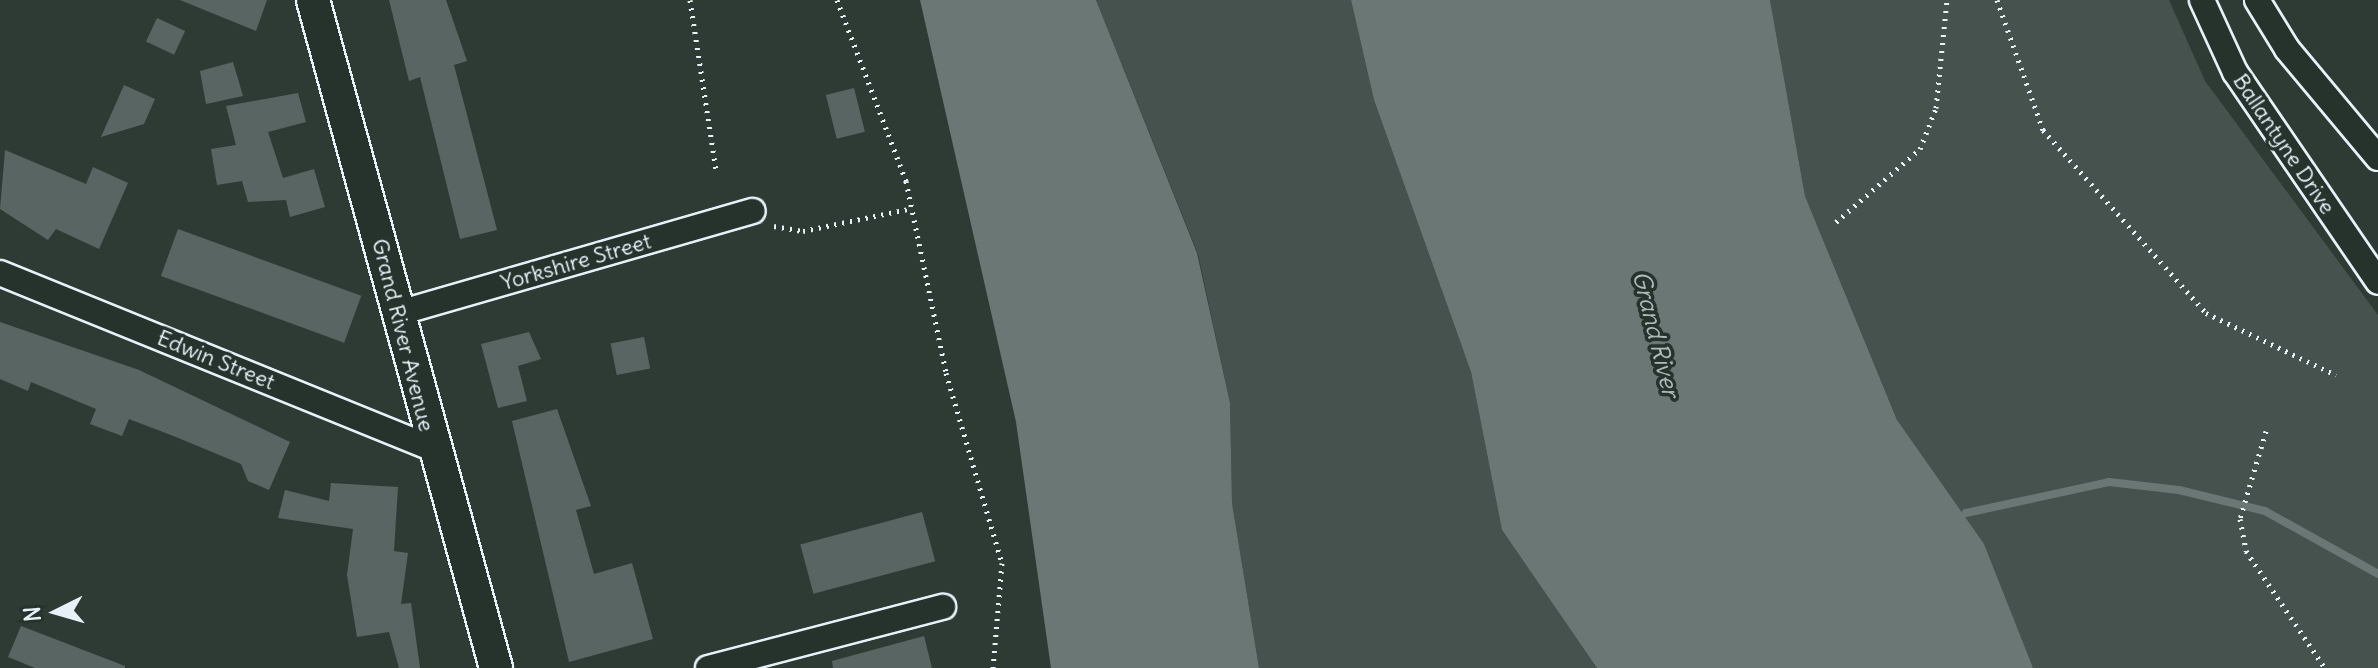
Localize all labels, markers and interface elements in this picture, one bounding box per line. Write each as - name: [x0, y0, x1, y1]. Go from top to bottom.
- street label: Ballantyne Drive: [2227, 69, 2341, 219]
- street label: Yorkshire Street: [498, 228, 654, 296]
- street label: Grand River Avenue: [366, 236, 440, 434]
- water label: Grand River: [1626, 268, 1686, 400]
- street label: Edwin Street: [153, 324, 279, 396]
- north arrow: [16, 572, 96, 652]
- text: N: [17, 605, 47, 623]

